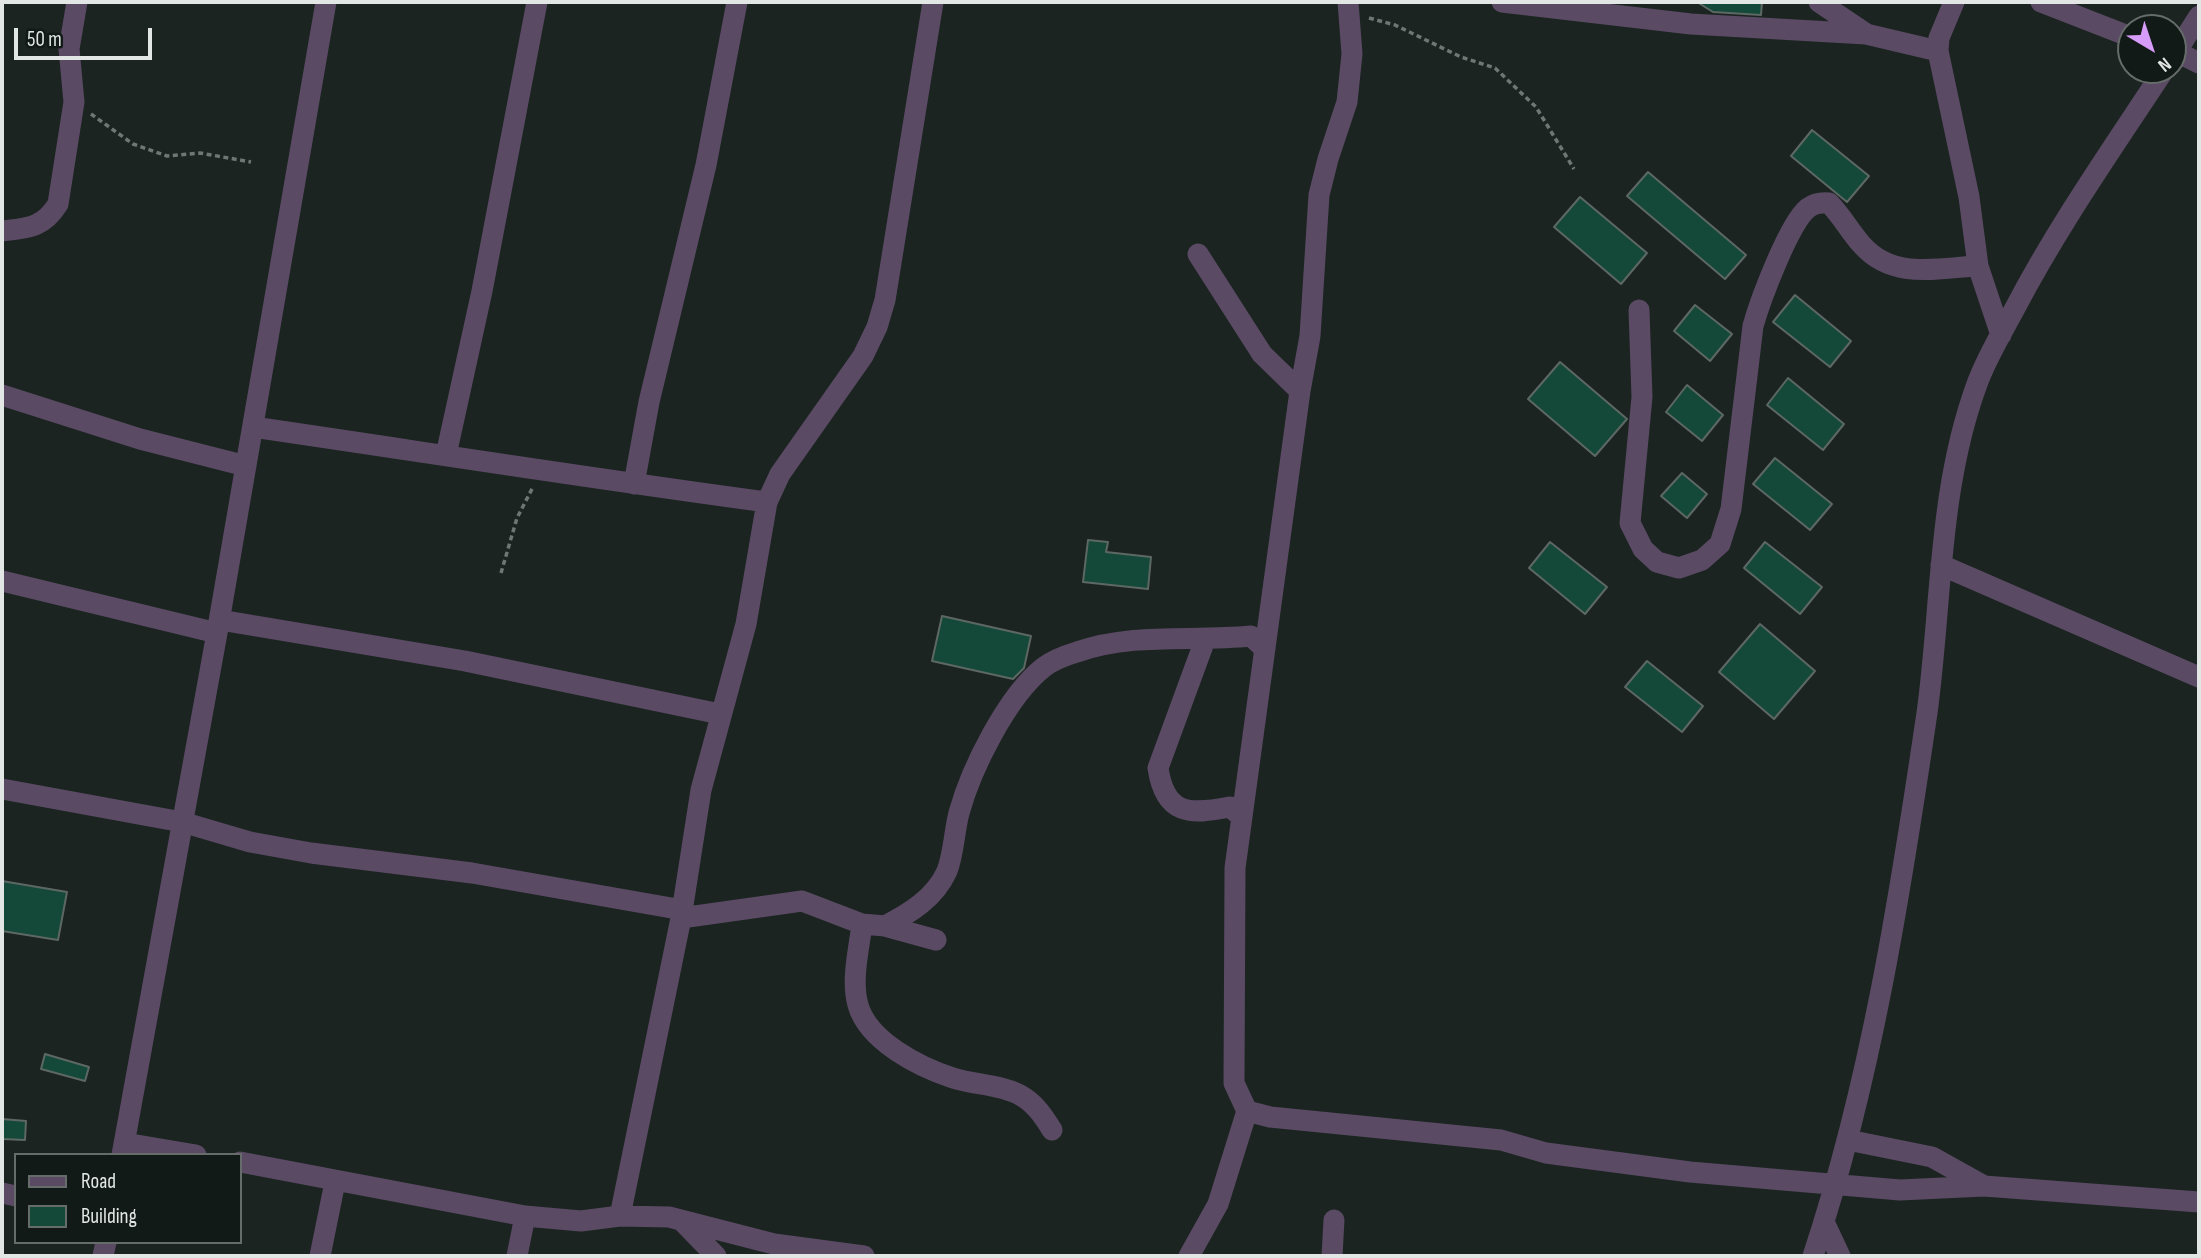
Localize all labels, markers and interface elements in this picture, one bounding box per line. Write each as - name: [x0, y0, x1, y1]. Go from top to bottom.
- scale bar: [18, 14, 156, 58]
- north arrow: [2117, 14, 2187, 84]
- text: 50 m: [27, 27, 62, 52]
- text: N: [2153, 52, 2175, 76]
- legend: [14, 1153, 242, 1244]
- text: Road: [81, 1169, 116, 1194]
- text: Building: [81, 1204, 137, 1229]

